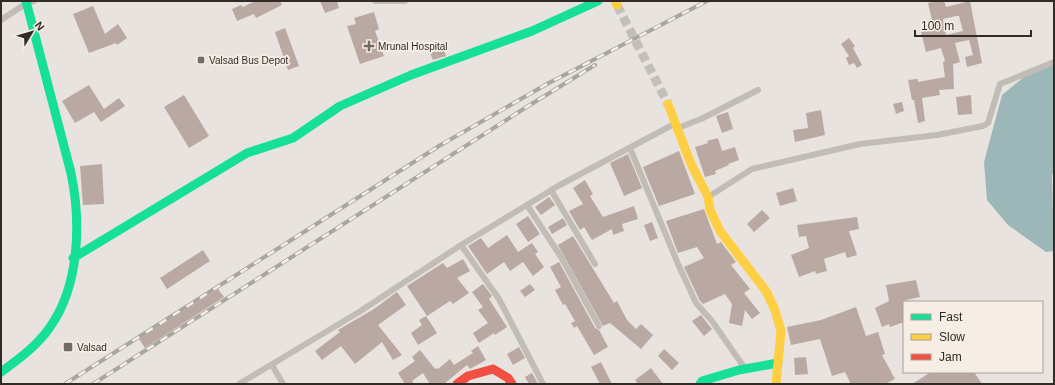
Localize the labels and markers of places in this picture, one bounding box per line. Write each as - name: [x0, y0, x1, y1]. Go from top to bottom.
- marker: Mrunal Hospital: [363, 40, 375, 52]
- place label: Mrunal Hospital: [378, 41, 447, 52]
- marker: Valsad Bus Depot: [196, 55, 206, 65]
- place label: Valsad Bus Depot: [209, 55, 289, 66]
- marker: Valsad: [62, 341, 74, 353]
- place label: Valsad: [77, 342, 107, 353]

